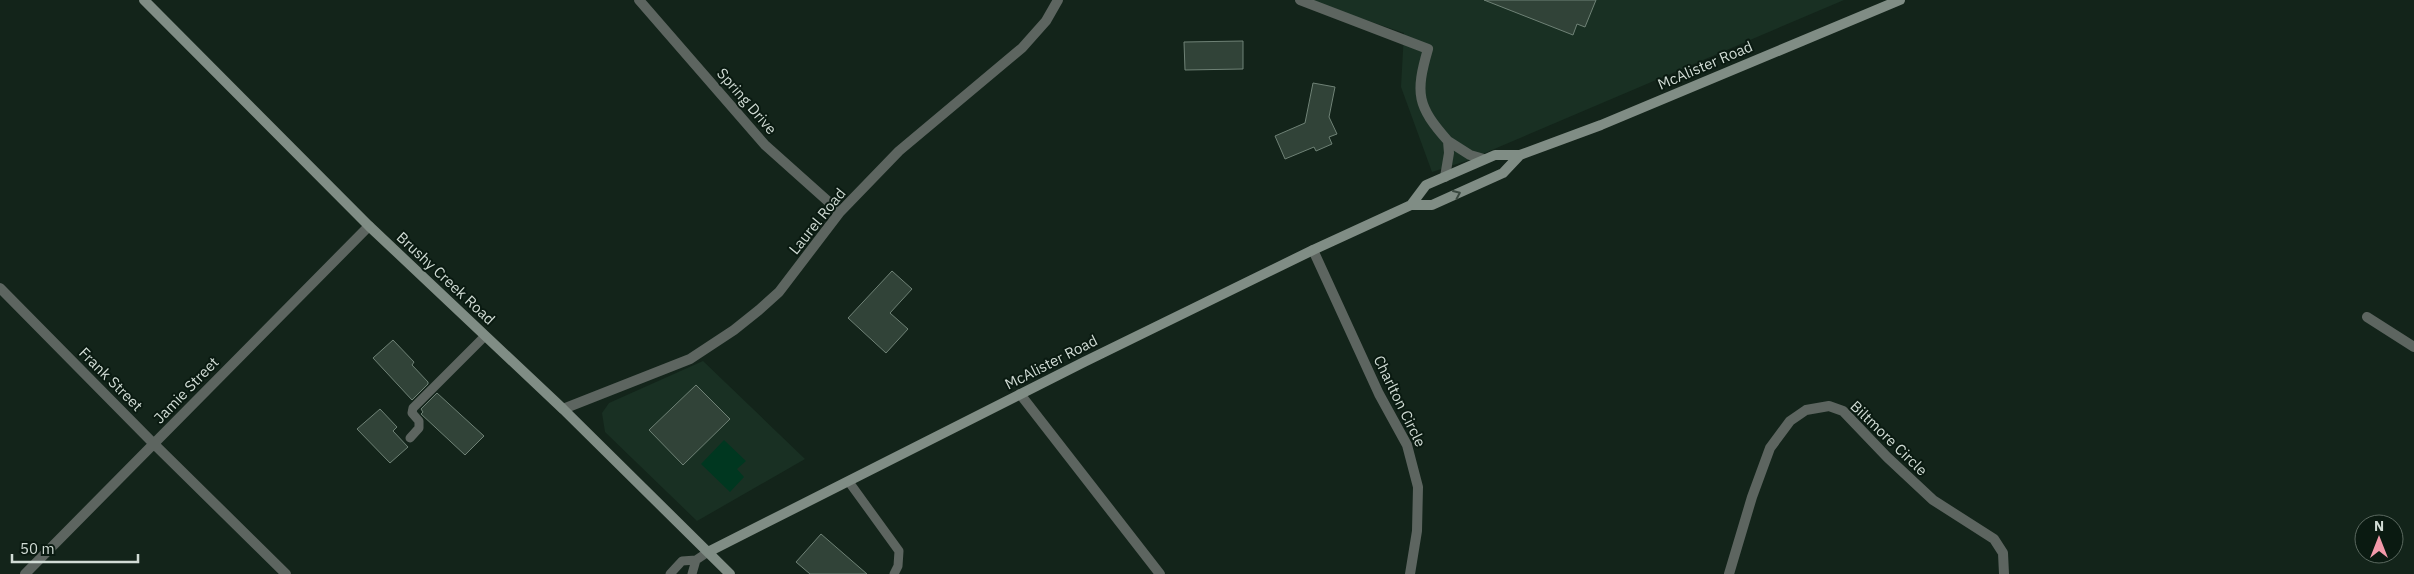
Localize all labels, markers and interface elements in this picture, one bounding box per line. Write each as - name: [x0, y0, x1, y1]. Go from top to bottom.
- street label: McAlister Road: [1655, 36, 1755, 94]
- street label: Spring Drive: [713, 64, 781, 138]
- street label: Laurel Road: [785, 184, 849, 258]
- one-way arrow: [1452, 189, 1461, 200]
- street label: Brushy Creek Road: [393, 228, 499, 328]
- street label: McAlister Road: [1001, 331, 1101, 393]
- street label: Frank Street: [75, 343, 147, 415]
- street label: Charlton Circle: [1370, 352, 1430, 450]
- street label: Jamie Street: [149, 353, 223, 427]
- street label: Biltmore Circle: [1846, 396, 1932, 480]
- north arrow: [2354, 514, 2404, 564]
- text: N: [2374, 517, 2384, 535]
- scale bar: [12, 532, 139, 564]
- text: 50 m: [20, 539, 55, 558]

